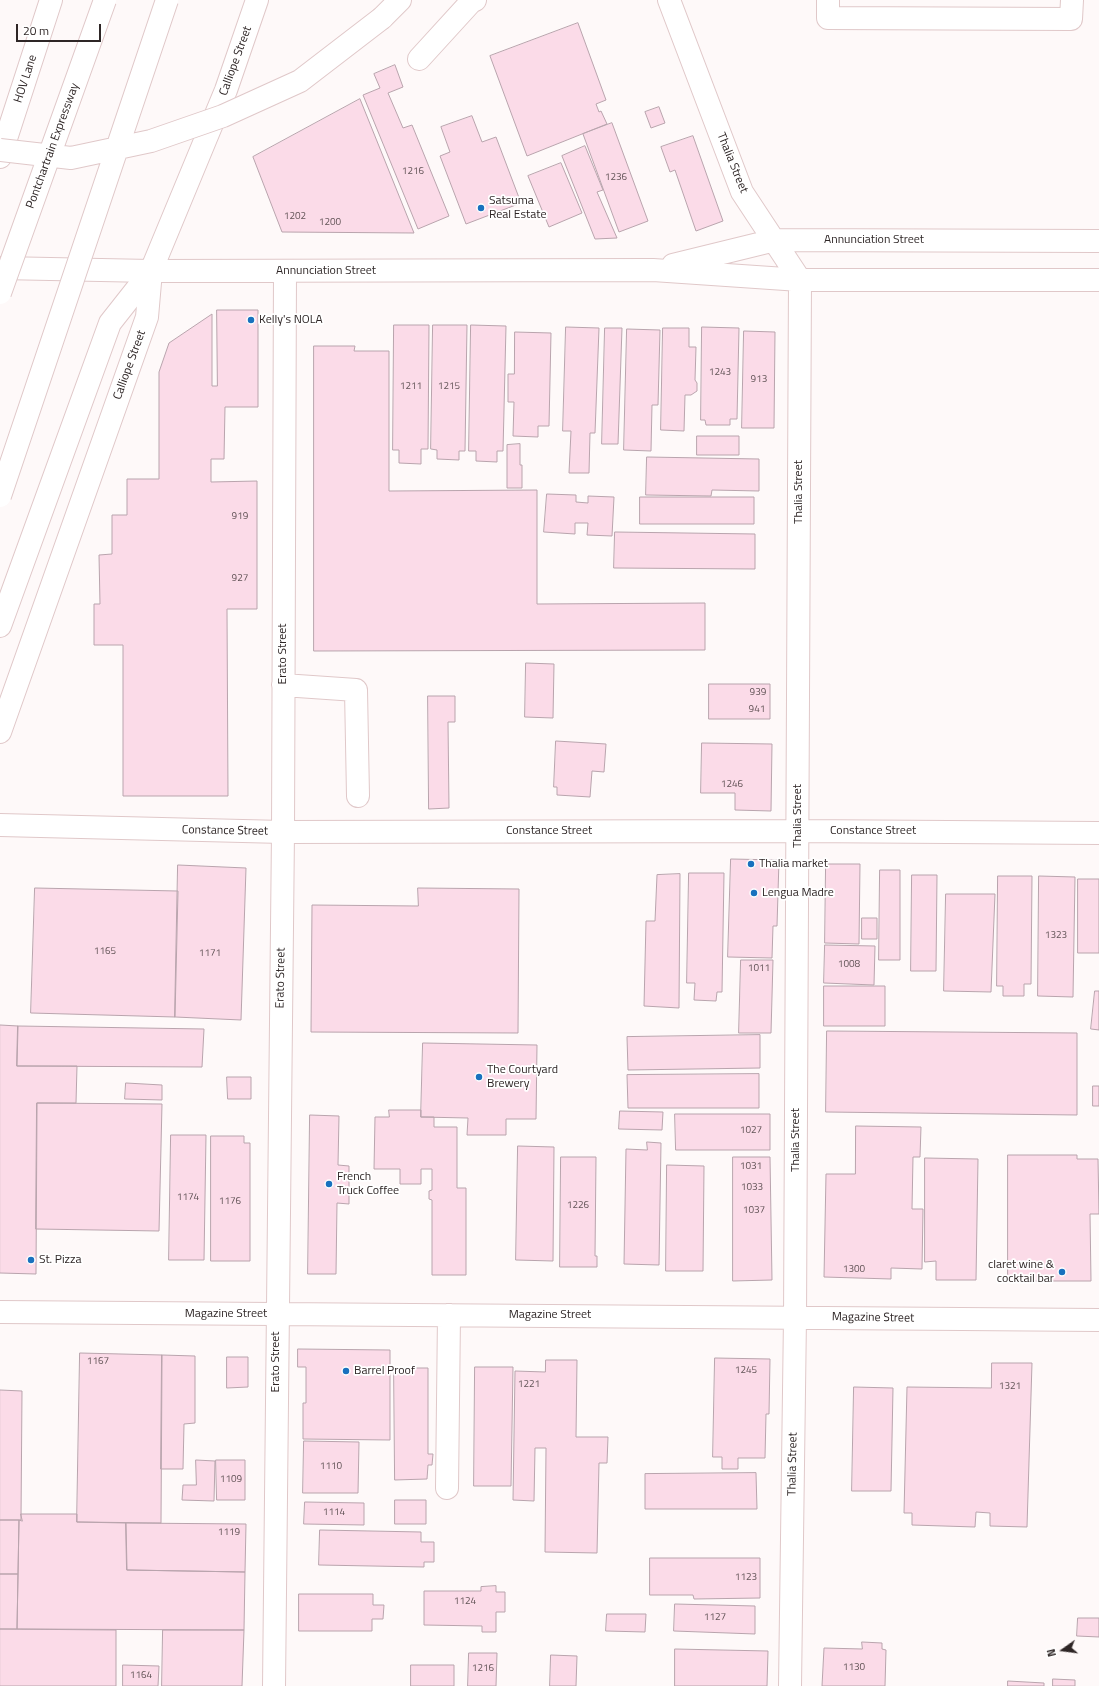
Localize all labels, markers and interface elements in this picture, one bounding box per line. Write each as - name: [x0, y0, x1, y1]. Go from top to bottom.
- scale bar: [18, 16, 103, 42]
- text: 20 m: [23, 21, 49, 40]
- street label: Calliope Street: [217, 24, 255, 98]
- street label: HOV Lane: [11, 53, 41, 105]
- street label: Pontchartrain Expressway: [24, 81, 82, 211]
- street label: Thalia Street: [713, 131, 751, 195]
- house number: 1216: [402, 166, 424, 178]
- house number: 1236: [605, 172, 627, 184]
- place label: Satsuma Real Estate: [489, 194, 546, 222]
- marker: Satsuma Real Estate: [476, 203, 486, 213]
- house number: 1202: [284, 211, 306, 223]
- house number: 1200: [319, 217, 341, 229]
- street label: Annunciation Street: [824, 233, 924, 247]
- street label: Annunciation Street: [276, 264, 376, 278]
- place label: Kelly's NOLA: [259, 313, 323, 327]
- marker: Kelly's NOLA: [246, 315, 256, 325]
- street label: Calliope Street: [111, 328, 149, 402]
- house number: 1243: [709, 367, 731, 379]
- house number: 913: [751, 374, 767, 386]
- house number: 1211: [400, 381, 422, 393]
- house number: 1215: [438, 381, 460, 393]
- street label: Thalia Street: [792, 460, 806, 524]
- house number: 919: [232, 511, 248, 523]
- house number: 927: [232, 573, 248, 585]
- street label: Erato Street: [276, 624, 290, 684]
- house number: 939: [750, 687, 766, 699]
- house number: 941: [749, 704, 765, 716]
- house number: 1246: [721, 779, 743, 791]
- street label: Thalia Street: [791, 784, 805, 848]
- street label: Constance Street: [182, 823, 268, 839]
- street label: Constance Street: [506, 824, 592, 838]
- street label: Constance Street: [830, 824, 916, 838]
- place label: Thalia market: [759, 857, 828, 871]
- marker: Thalia market: [746, 859, 756, 869]
- place label: Lengua Madre: [762, 886, 834, 900]
- marker: Lengua Madre: [749, 888, 759, 898]
- house number: 1323: [1045, 930, 1067, 942]
- house number: 1165: [94, 946, 116, 958]
- street label: Erato Street: [273, 947, 289, 1009]
- house number: 1171: [199, 948, 221, 960]
- house number: 1008: [838, 959, 860, 971]
- house number: 1011: [748, 963, 770, 975]
- place label: The Courtyard Brewery: [487, 1063, 558, 1091]
- marker: The Courtyard Brewery: [474, 1072, 484, 1082]
- street label: Thalia Street: [789, 1108, 803, 1172]
- house number: 1027: [740, 1125, 762, 1137]
- house number: 1031: [740, 1161, 762, 1173]
- place label: French Truck Coffee: [337, 1170, 399, 1198]
- marker: French Truck Coffee: [324, 1179, 334, 1189]
- house number: 1033: [741, 1182, 763, 1194]
- house number: 1174: [177, 1192, 199, 1204]
- house number: 1176: [219, 1196, 241, 1208]
- house number: 1226: [567, 1200, 589, 1212]
- house number: 1037: [743, 1205, 765, 1217]
- place label: St. Pizza: [39, 1253, 82, 1267]
- marker: St. Pizza: [26, 1255, 36, 1265]
- place label: claret wine & cocktail bar: [988, 1258, 1054, 1286]
- house number: 1300: [843, 1264, 865, 1276]
- marker: claret wine & cocktail bar: [1057, 1267, 1067, 1277]
- street label: Magazine Street: [185, 1307, 267, 1321]
- street label: Magazine Street: [509, 1308, 591, 1322]
- street label: Magazine Street: [832, 1310, 914, 1326]
- street label: Erato Street: [269, 1332, 283, 1392]
- house number: 1167: [87, 1356, 109, 1368]
- place label: Barrel Proof: [354, 1364, 415, 1378]
- house number: 1245: [735, 1365, 757, 1377]
- marker: Barrel Proof: [341, 1366, 351, 1376]
- house number: 1221: [518, 1379, 540, 1391]
- house number: 1321: [999, 1381, 1021, 1393]
- street label: Thalia Street: [785, 1432, 801, 1496]
- house number: 1110: [320, 1461, 342, 1473]
- house number: 1109: [220, 1474, 242, 1486]
- house number: 1114: [323, 1507, 345, 1519]
- house number: 1119: [218, 1527, 240, 1539]
- house number: 1123: [735, 1572, 757, 1584]
- house number: 1124: [454, 1596, 476, 1608]
- house number: 1127: [704, 1612, 726, 1624]
- north arrow: [1043, 1630, 1083, 1670]
- text: N: [1043, 1647, 1060, 1659]
- house number: 1130: [843, 1662, 865, 1674]
- house number: 1216: [472, 1663, 494, 1675]
- house number: 1164: [130, 1670, 152, 1682]

